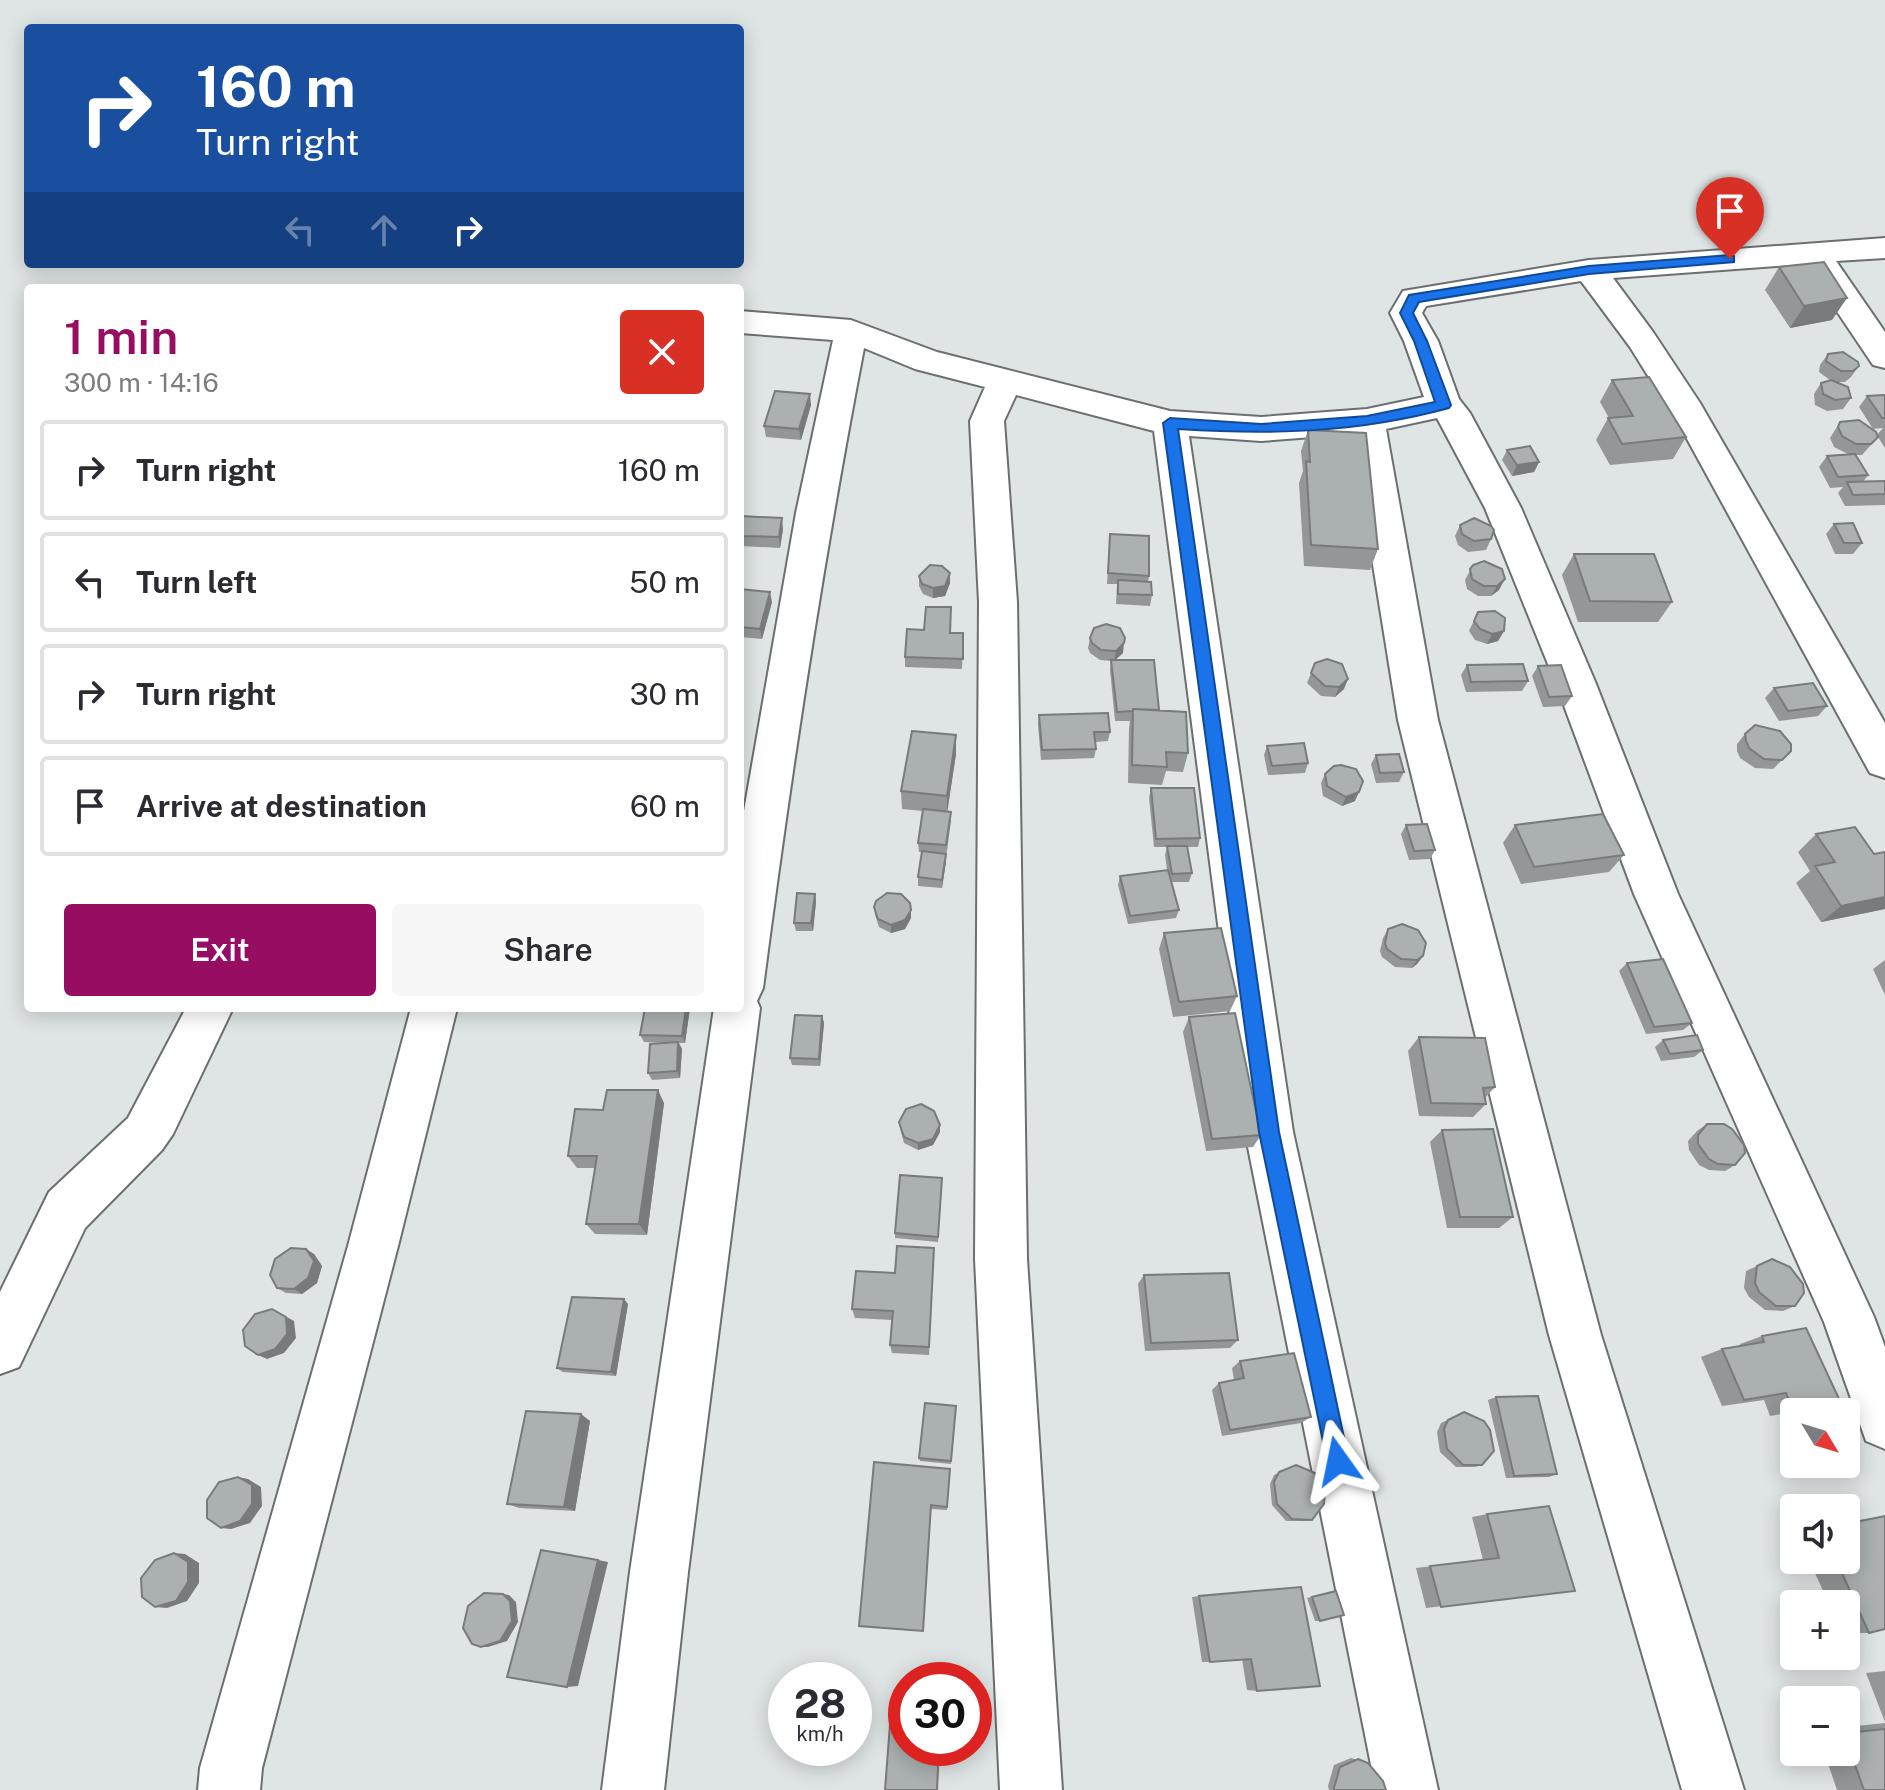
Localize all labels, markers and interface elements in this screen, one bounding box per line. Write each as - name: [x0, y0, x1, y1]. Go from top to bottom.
- text: 160 m: [196, 54, 356, 120]
- icon: right: [64, 56, 168, 160]
- text: Turn right: [196, 121, 359, 163]
- pin: [1696, 177, 1764, 259]
- icon: arrive: [1708, 189, 1752, 233]
- icon: left: [278, 208, 322, 252]
- icon: ahead: [362, 208, 406, 252]
- icon: right: [446, 208, 490, 252]
- text: 1 min: [64, 308, 178, 365]
- button: close: [620, 310, 704, 394]
- text: 300 m · 14:16: [64, 367, 219, 398]
- icon: right: [68, 448, 112, 492]
- text: Turn right: [136, 452, 276, 488]
- text: 160 m: [618, 452, 700, 488]
- icon: left: [68, 560, 112, 604]
- text: Turn left: [136, 564, 257, 600]
- text: 50 m: [629, 564, 700, 600]
- icon: right: [68, 672, 112, 716]
- text: Turn right: [136, 676, 276, 712]
- text: 30 m: [630, 676, 700, 712]
- icon: arrive: [68, 784, 112, 828]
- text: Arrive at destination: [136, 788, 427, 824]
- text: 60 m: [630, 788, 700, 824]
- button: Exit: [64, 904, 376, 996]
- button: Share: [392, 904, 704, 996]
- north arrow: [1780, 1398, 1860, 1478]
- map controls: [1780, 1398, 1860, 1766]
- position arrow: [1296, 1419, 1380, 1503]
- button: sound: [1780, 1494, 1860, 1574]
- button: +: [1780, 1590, 1860, 1670]
- speed limit sign: 30: [888, 1662, 992, 1766]
- text: 28: [794, 1680, 846, 1727]
- button: −: [1780, 1686, 1860, 1766]
- text: km/h: [796, 1722, 844, 1746]

